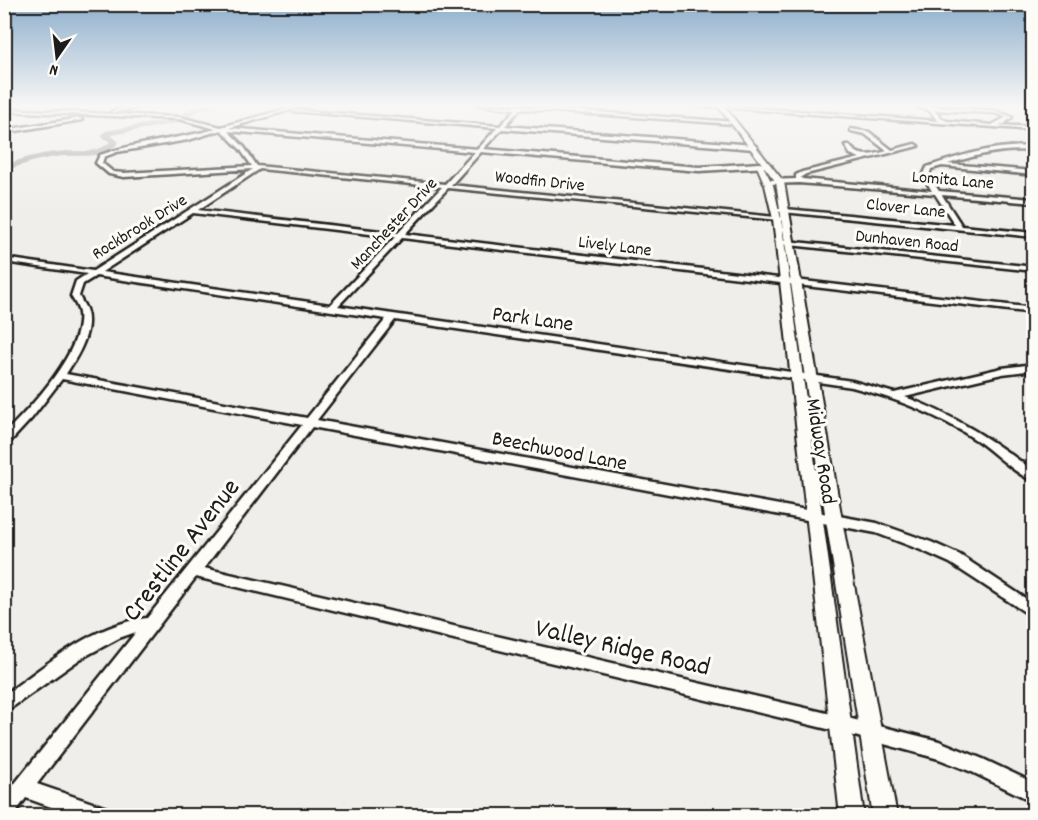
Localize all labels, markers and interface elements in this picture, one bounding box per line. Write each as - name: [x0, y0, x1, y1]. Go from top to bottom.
- north arrow: [27, 27, 87, 87]
- text: N: [47, 57, 61, 81]
- street label: Woodfin Drive: [494, 165, 586, 200]
- street label: Lomita Lane: [911, 165, 995, 198]
- street label: Manchester Drive: [345, 173, 444, 277]
- street label: Rockbrook Drive: [88, 189, 193, 267]
- street label: Clover Lane: [865, 193, 947, 226]
- street label: Dunhaven Road: [854, 225, 960, 260]
- street label: Lively Lane: [577, 231, 653, 264]
- street label: Park Lane: [490, 299, 575, 341]
- street label: Midway Road: [796, 396, 843, 507]
- street label: Beechwood Lane: [489, 424, 630, 481]
- street label: Crestline Avenue: [114, 471, 251, 631]
- street label: Valley Ridge Road: [531, 610, 714, 689]

